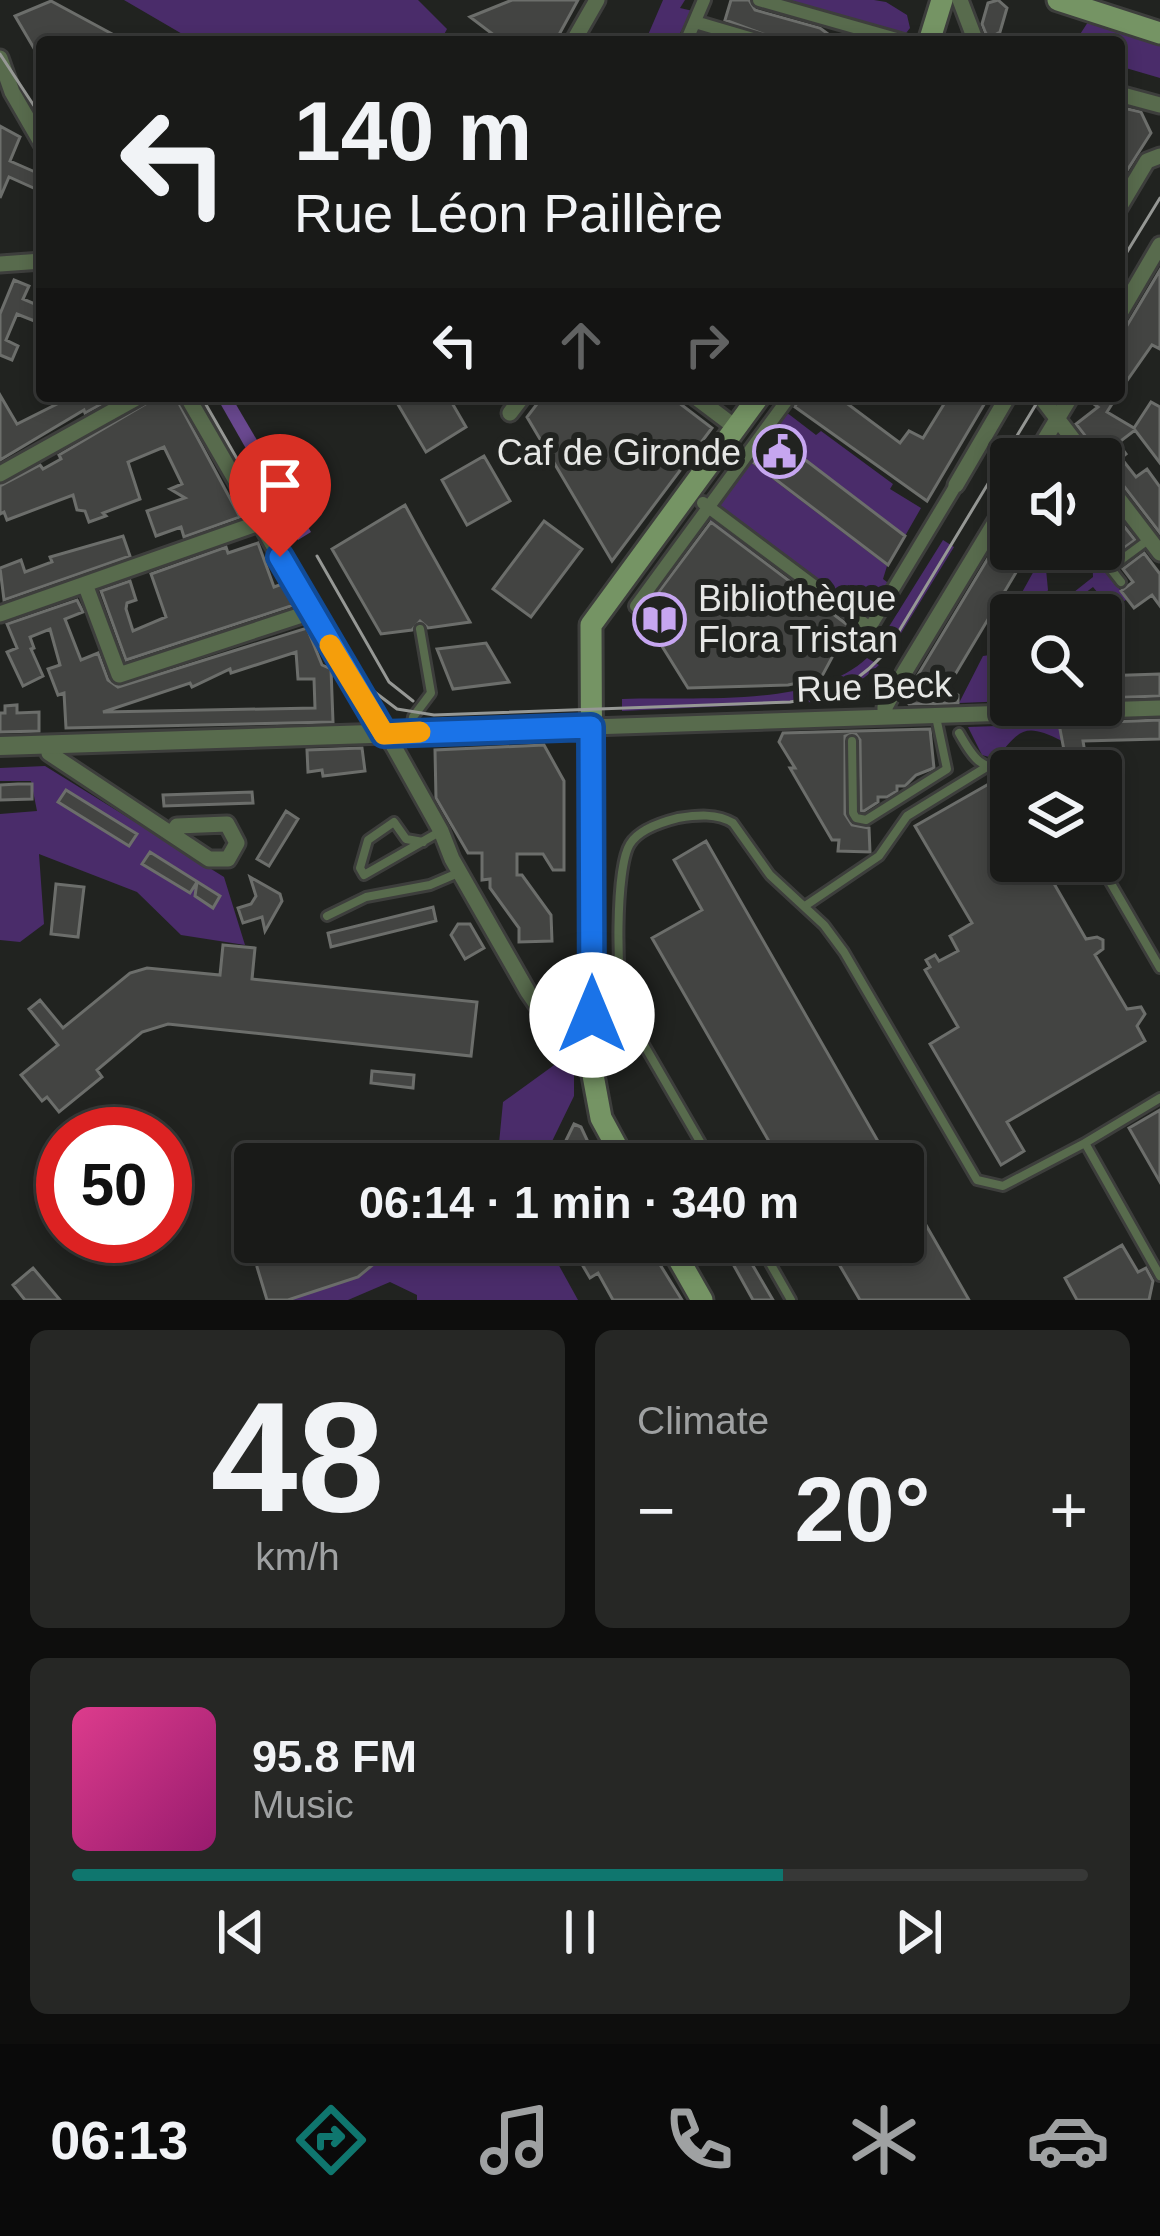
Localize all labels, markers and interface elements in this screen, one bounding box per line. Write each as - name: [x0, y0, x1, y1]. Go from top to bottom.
- icon: left: [96, 84, 252, 240]
- text: 140 m: [294, 84, 532, 178]
- text: Rue Léon Paillère: [294, 183, 723, 243]
- icon: left: [422, 312, 488, 378]
- icon: ahead: [548, 312, 614, 378]
- icon: right: [674, 312, 740, 378]
- public building icon: Caf de Gironde: [752, 424, 808, 480]
- place label: Caf de Gironde: [497, 432, 741, 473]
- pin: [229, 434, 331, 557]
- map controls: [990, 438, 1122, 882]
- button: sound: [990, 438, 1122, 570]
- icon: arrive: [247, 452, 313, 518]
- place label: Bibliothèque Flora Tristan: [698, 578, 898, 660]
- library icon: Bibliothèque Flora Tristan: [631, 591, 687, 647]
- button: search: [990, 594, 1122, 726]
- street label: Rue Beck: [795, 663, 954, 710]
- button: layers: [990, 750, 1122, 882]
- position arrow: [529, 952, 655, 1078]
- speed limit sign: 50: [36, 1107, 192, 1263]
- text: 06:14 · 1 min · 340 m: [359, 1177, 799, 1228]
- text: 48: [211, 1370, 384, 1544]
- text: Climate: [637, 1399, 769, 1442]
- text: 20°: [794, 1460, 931, 1560]
- text: −: [637, 1473, 676, 1547]
- text: +: [1049, 1473, 1088, 1547]
- text: km/h: [255, 1535, 340, 1578]
- text: 95.8 FM: [252, 1731, 417, 1782]
- text: Music: [252, 1783, 354, 1826]
- icon: previous: [208, 1899, 274, 1965]
- icon: pause: [547, 1899, 613, 1965]
- icon: next: [886, 1899, 952, 1965]
- icon: directions: [289, 2098, 373, 2182]
- icon: music: [473, 2098, 557, 2182]
- icon: phone: [657, 2098, 741, 2182]
- icon: climate: [842, 2098, 926, 2182]
- icon: car: [1026, 2098, 1110, 2182]
- text: 06:13: [50, 2110, 188, 2170]

